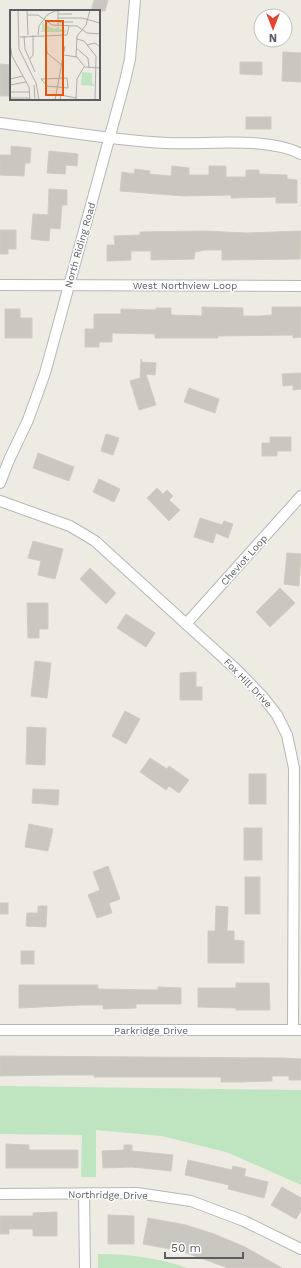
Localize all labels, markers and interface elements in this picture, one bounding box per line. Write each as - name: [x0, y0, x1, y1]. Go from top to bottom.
- north arrow: [253, 8, 293, 48]
- inset map: [10, 10, 100, 100]
- text: N: [269, 31, 277, 44]
- street label: North Riding Road: [63, 201, 97, 289]
- street label: West Northview Loop: [133, 280, 237, 291]
- street label: Cheviot Loop: [218, 532, 270, 588]
- street label: Fox Hill Drive: [222, 656, 274, 710]
- street label: Parkridge Drive: [114, 1025, 188, 1036]
- street label: Northridge Drive: [68, 1189, 148, 1201]
- scale bar: [165, 1234, 243, 1260]
- text: 50 m: [171, 1241, 201, 1255]

